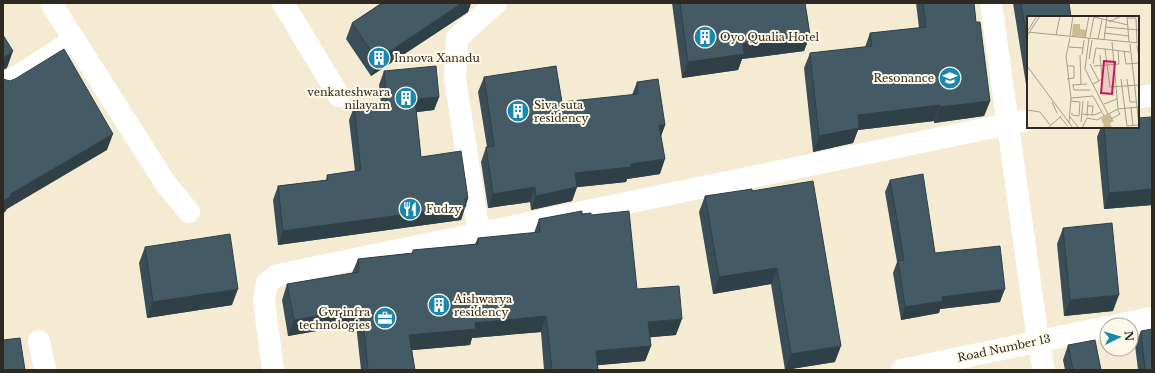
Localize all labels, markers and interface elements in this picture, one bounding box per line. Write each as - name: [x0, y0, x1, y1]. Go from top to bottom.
- inset map: [1027, 16, 1139, 128]
- building icon: Oyo Qualia Hotel: [692, 24, 718, 50]
- place label: Oyo Qualia Hotel: [720, 30, 819, 44]
- building icon: Innova Xanadu: [366, 45, 392, 71]
- place label: Innova Xanadu: [394, 51, 480, 65]
- school or university icon: Resonance: [937, 65, 963, 91]
- place label: Resonance: [873, 71, 934, 85]
- place label: venkateshwara nilayam: [307, 85, 391, 112]
- building icon: venkateshwara nilayam: [393, 85, 419, 111]
- building icon: Siva suta residency: [505, 98, 531, 124]
- place label: Siva suta residency: [534, 98, 588, 125]
- restaurant icon: Fudzy: [397, 196, 423, 222]
- place label: Fudzy: [426, 202, 461, 216]
- building icon: Aishwarya residency: [426, 292, 452, 318]
- place label: Aishwarya residency: [453, 292, 513, 319]
- place label: Gvr infra technologies: [299, 305, 371, 332]
- office icon: Gvr infra technologies: [372, 305, 398, 331]
- north arrow: [1099, 317, 1139, 357]
- text: N: [1122, 330, 1136, 343]
- street label: Road Number 13: [956, 331, 1052, 365]

